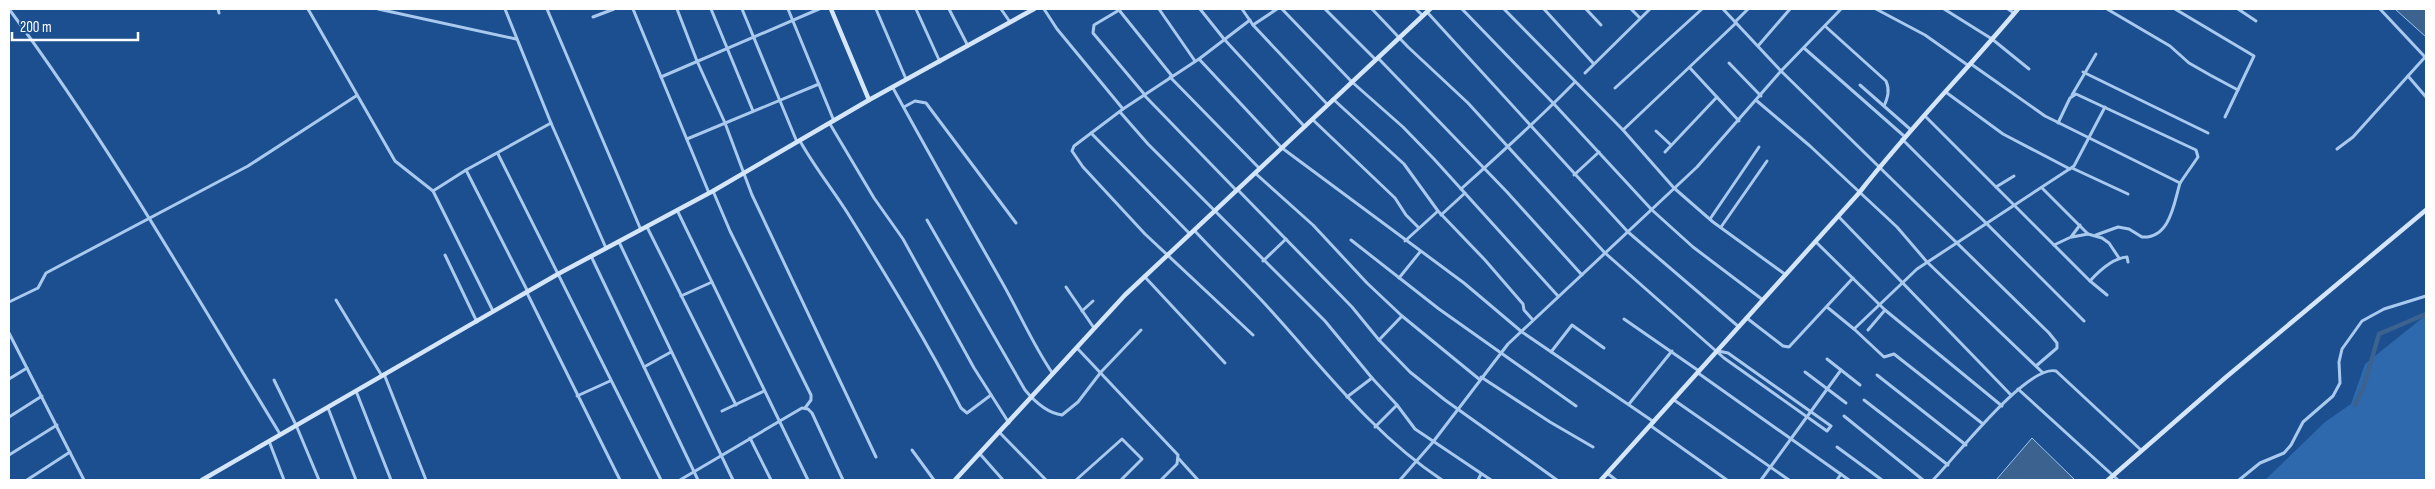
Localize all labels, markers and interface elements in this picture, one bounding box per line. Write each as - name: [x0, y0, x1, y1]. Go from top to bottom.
- scale bar: [12, 10, 139, 42]
- text: 200 m: [20, 18, 52, 37]

